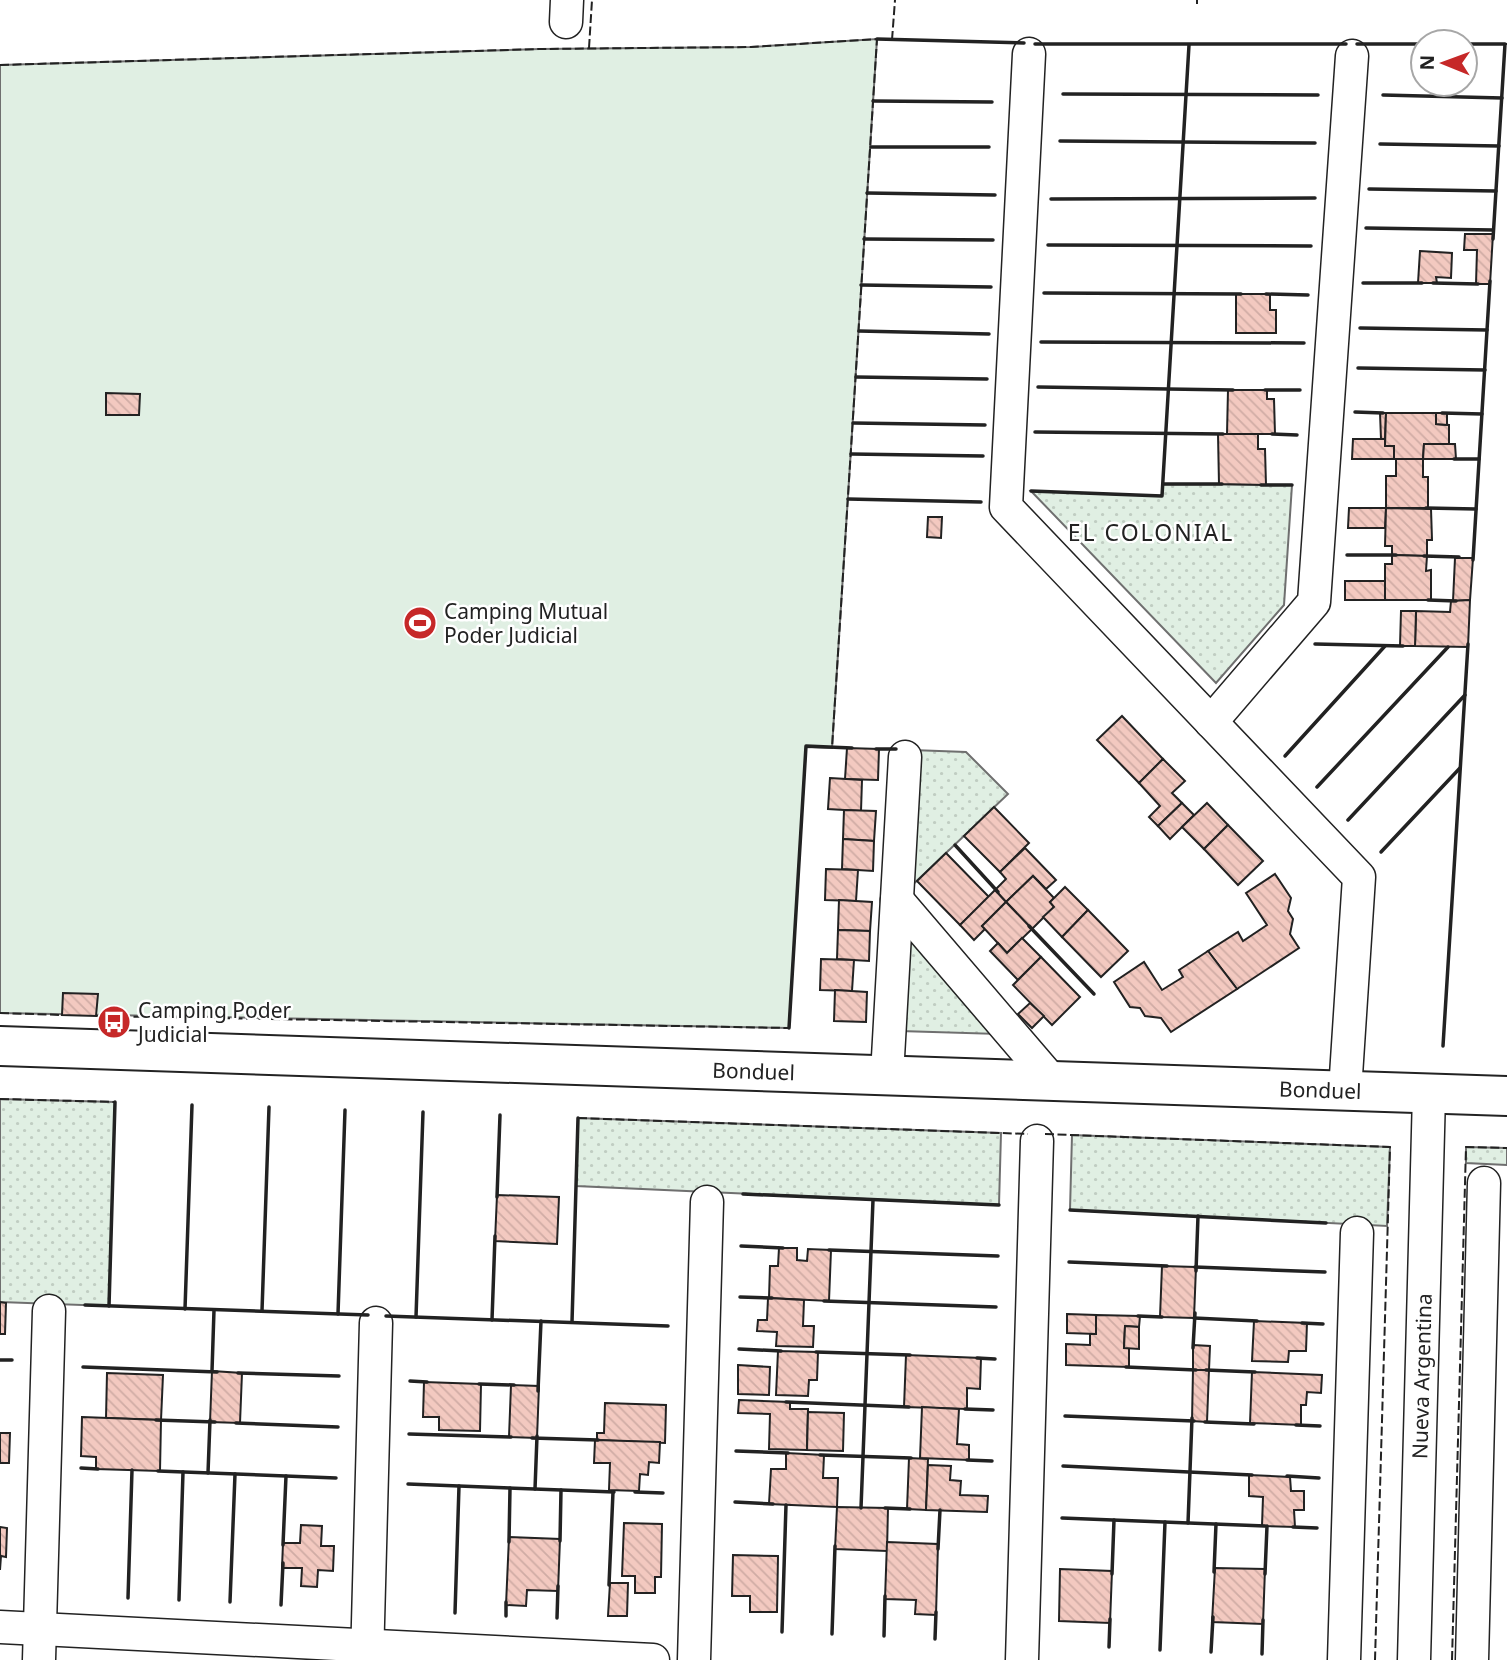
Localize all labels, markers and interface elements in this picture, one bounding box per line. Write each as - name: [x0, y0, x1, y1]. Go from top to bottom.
- north arrow: [1409, 28, 1479, 98]
- text: N: [1414, 55, 1440, 71]
- district label: EL COLONIAL: [1068, 516, 1234, 548]
- place label: Camping Mutual Poder Judicial: [444, 597, 608, 649]
- sports icon: Camping Mutual Poder Judicial: [401, 604, 439, 642]
- place label: Camping Poder Judicial: [136, 996, 292, 1048]
- bus stop icon: Camping Poder Judicial: [95, 1003, 133, 1041]
- street label: Bonduel: [712, 1056, 795, 1086]
- street label: Bonduel: [1279, 1074, 1362, 1105]
- street label: Nueva Argentina: [1405, 1293, 1438, 1459]

